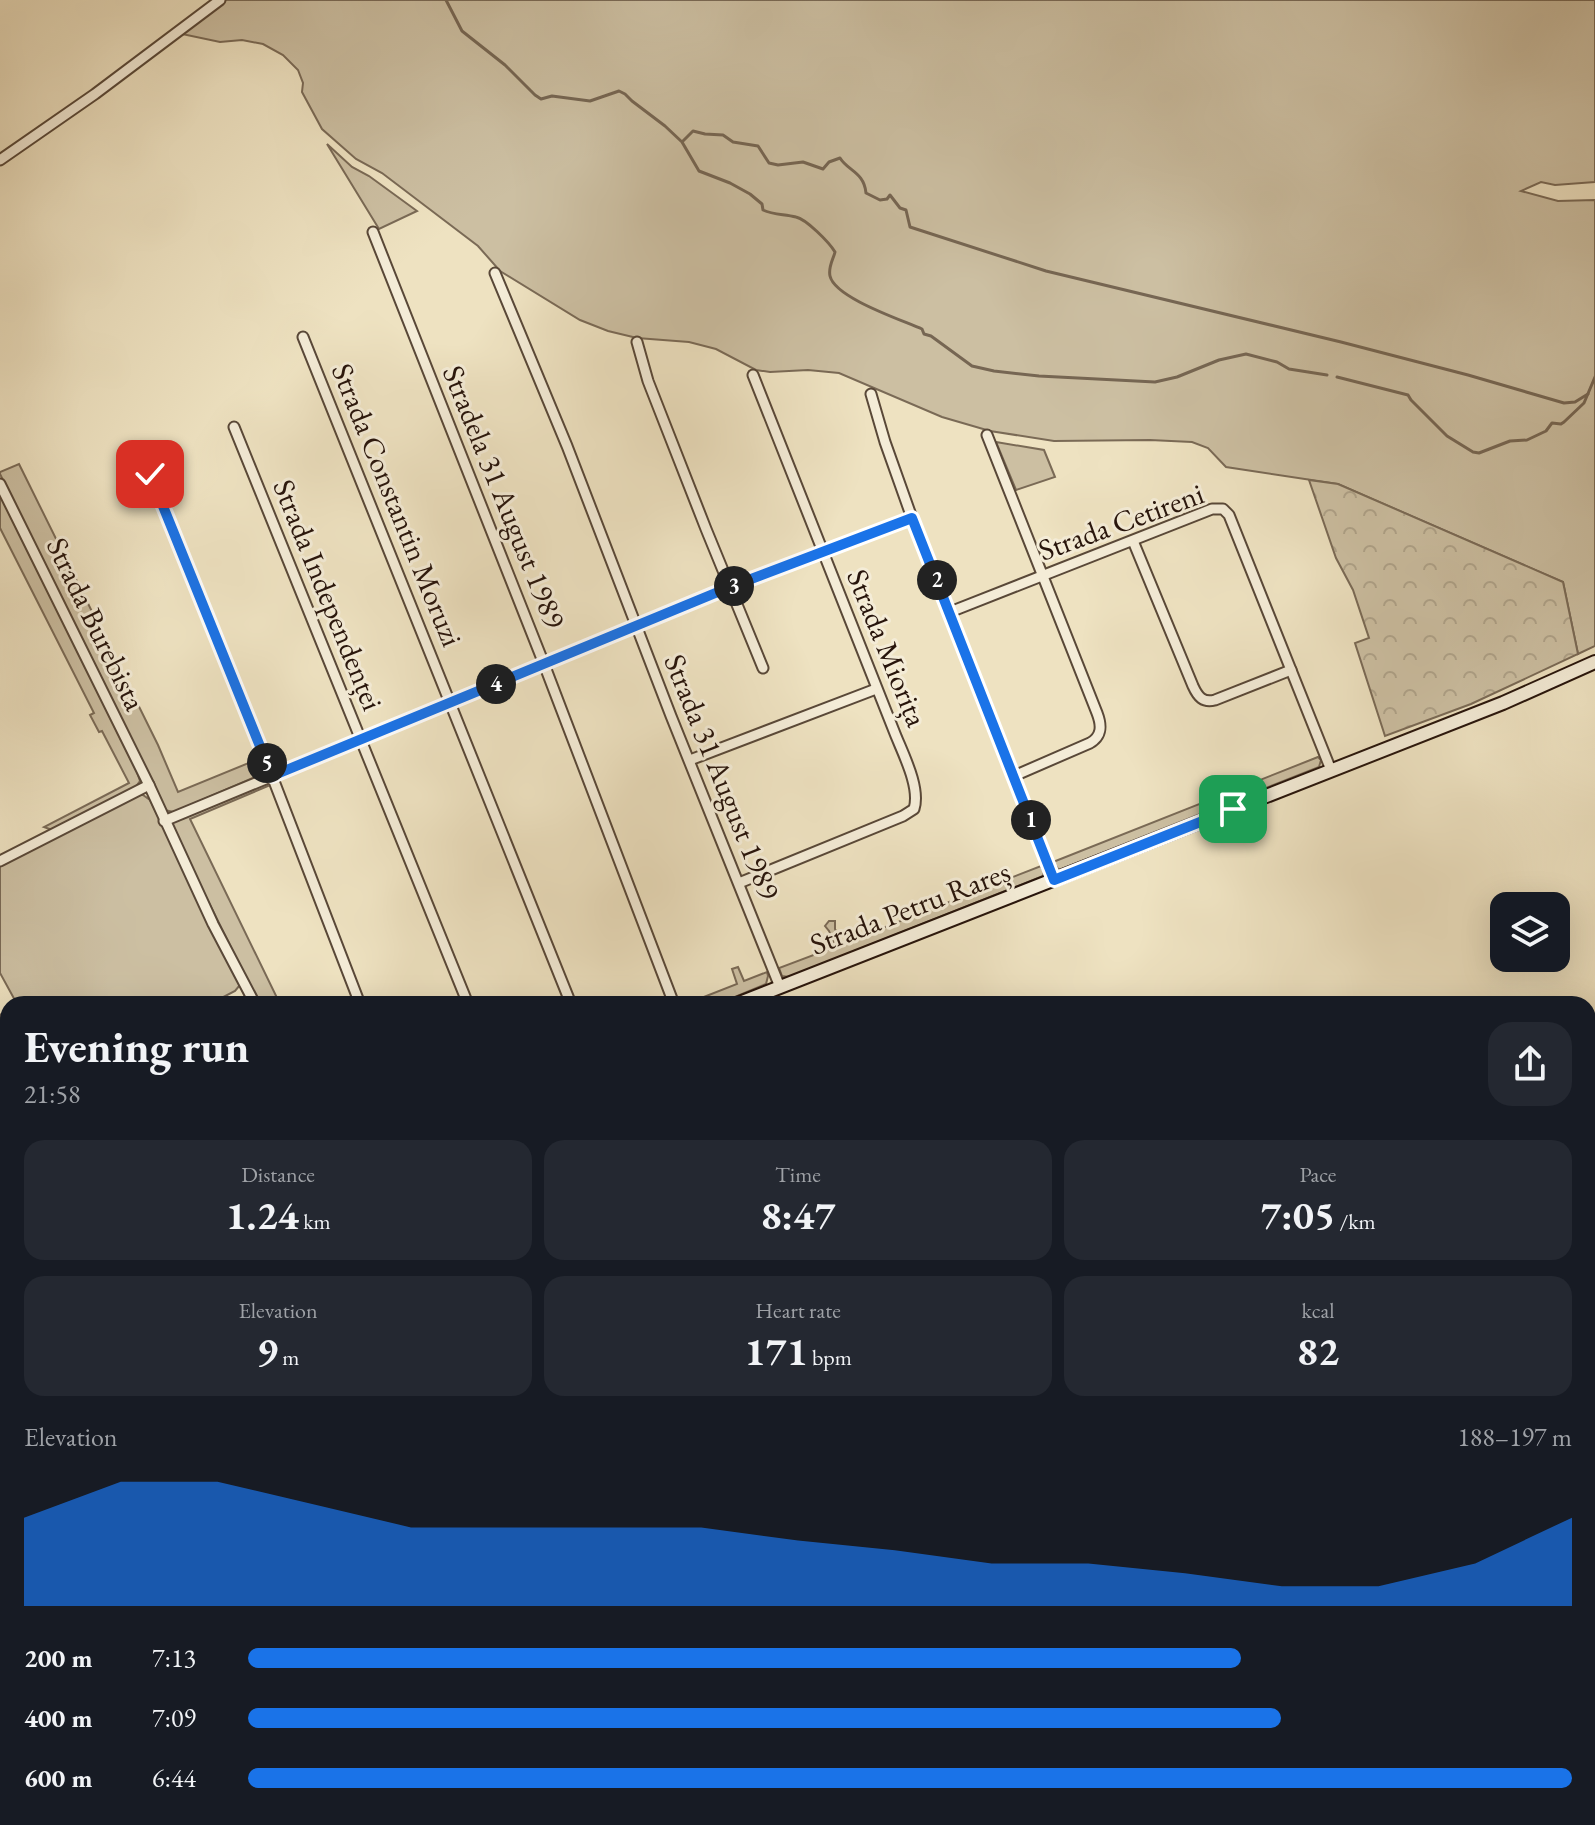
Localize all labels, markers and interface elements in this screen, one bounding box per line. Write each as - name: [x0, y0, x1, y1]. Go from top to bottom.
- street label: Strada Constantin Moruzi: [323, 358, 472, 652]
- street label: Stradela 31 August 1989: [434, 360, 575, 634]
- pin: [116, 440, 184, 508]
- icon: check: [128, 452, 172, 496]
- street label: Strada Independenței: [264, 474, 393, 716]
- street label: Strada Cetireni: [1033, 474, 1209, 569]
- street label: Strada Burebista: [38, 531, 155, 717]
- pin: 2: [917, 560, 957, 600]
- street label: Strada Miorița: [838, 563, 937, 732]
- text: 2: [931, 565, 943, 594]
- pin: 3: [714, 566, 754, 606]
- text: 3: [728, 571, 740, 600]
- street label: Strada 31 August 1989: [655, 648, 790, 905]
- pin: 4: [476, 664, 516, 704]
- text: 4: [490, 669, 502, 698]
- pin: 5: [247, 743, 287, 783]
- text: 5: [261, 748, 273, 777]
- pin: [1199, 775, 1267, 843]
- icon: arrive: [1211, 787, 1255, 831]
- pin: 1: [1011, 800, 1051, 840]
- text: 1: [1025, 805, 1037, 834]
- street label: Strada Petru Rareș: [804, 851, 1015, 964]
- map controls: [1490, 892, 1570, 972]
- button: layers: [1490, 892, 1570, 972]
- text: Evening run: [24, 1018, 249, 1075]
- button: share: [1488, 1022, 1572, 1106]
- text: 21:58: [24, 1077, 80, 1111]
- text: Distance: [241, 1160, 315, 1189]
- text: Time: [775, 1160, 821, 1189]
- text: Pace: [1300, 1160, 1336, 1189]
- text: 1.24: [225, 1189, 299, 1241]
- text: 8:47: [761, 1189, 835, 1241]
- text: 7:05: [1260, 1189, 1335, 1241]
- text: km: [299, 1207, 331, 1236]
- text: /km: [1335, 1207, 1376, 1236]
- text: Elevation: [238, 1296, 318, 1325]
- text: Heart rate: [755, 1296, 841, 1325]
- text: kcal: [1301, 1296, 1335, 1325]
- text: 9: [257, 1325, 278, 1377]
- text: 171: [744, 1325, 808, 1377]
- text: 82: [1297, 1325, 1339, 1377]
- text: m: [278, 1343, 299, 1372]
- text: bpm: [808, 1343, 852, 1372]
- text: Elevation: [24, 1420, 118, 1454]
- text: 188–197 m: [1457, 1420, 1572, 1454]
- text: 200 m: [24, 1641, 92, 1675]
- text: 7:13: [152, 1641, 196, 1675]
- text: 400 m: [24, 1701, 92, 1735]
- text: 7:09: [152, 1701, 196, 1735]
- text: 600 m: [24, 1761, 92, 1795]
- text: 6:44: [152, 1761, 196, 1795]

